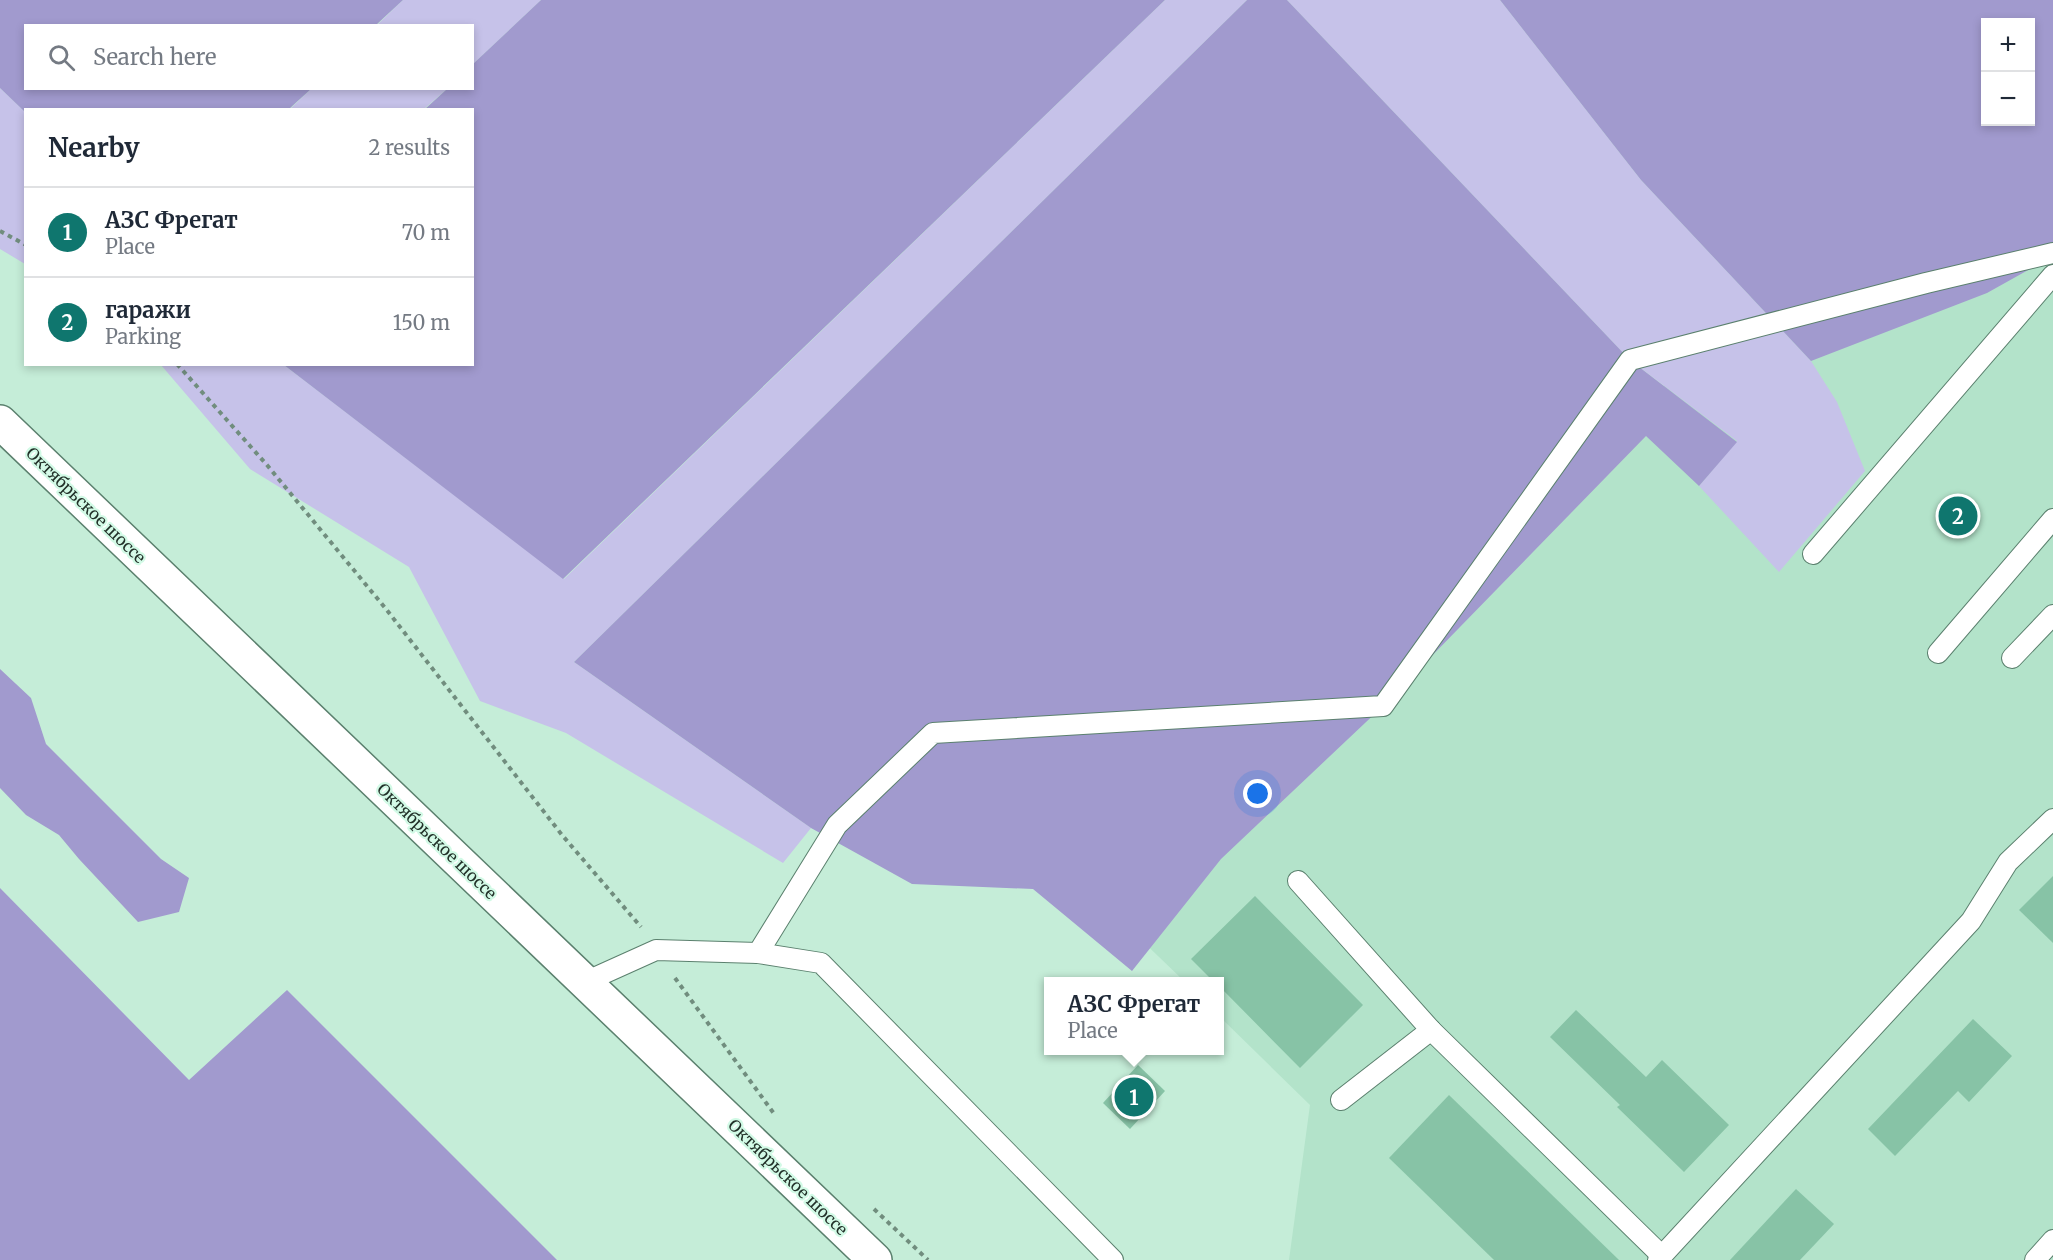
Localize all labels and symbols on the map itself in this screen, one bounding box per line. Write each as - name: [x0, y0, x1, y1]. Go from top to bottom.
- street label: Октябрьское шоссе: [22, 443, 150, 567]
- pin: 2: [1938, 494, 1978, 538]
- street label: Октябрьское шоссе: [373, 779, 501, 903]
- your location: [1243, 779, 1272, 808]
- pin: 1: [1114, 1074, 1154, 1120]
- street label: Октябрьское шоссе: [724, 1115, 852, 1239]

